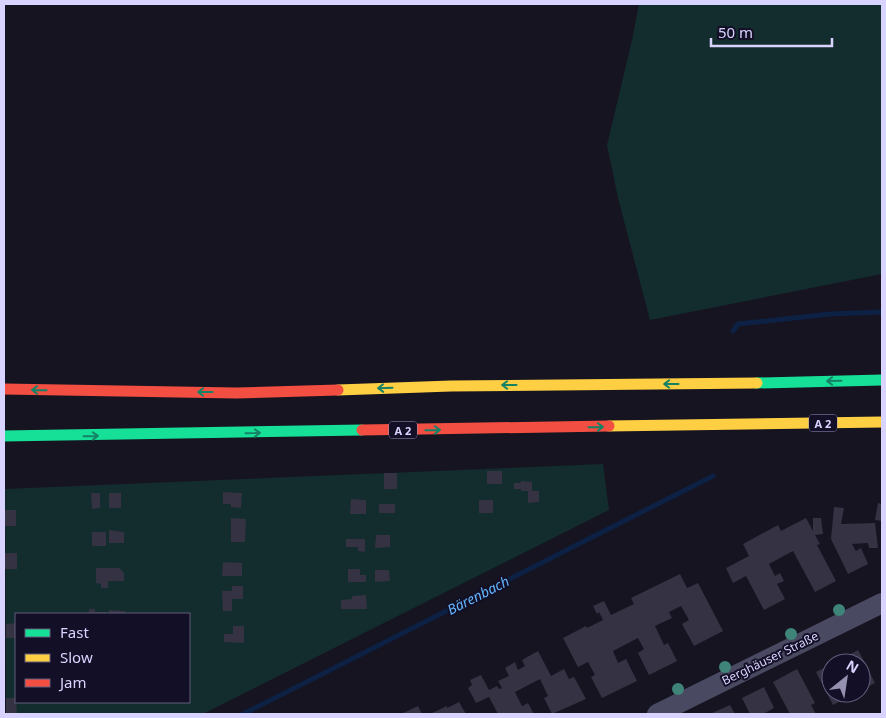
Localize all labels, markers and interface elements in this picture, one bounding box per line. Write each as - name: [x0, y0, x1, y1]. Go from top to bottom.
- scale bar: [711, 15, 832, 47]
- text: 50 m: [718, 22, 753, 42]
- one-way arrow: [826, 376, 842, 386]
- one-way arrow: [663, 379, 680, 389]
- one-way arrow: [501, 380, 517, 390]
- one-way arrow: [378, 383, 394, 392]
- one-way arrow: [31, 385, 48, 395]
- one-way arrow: [198, 387, 214, 397]
- road number: A 2: [809, 414, 837, 432]
- road number: A 2: [389, 422, 417, 438]
- one-way arrow: [588, 422, 604, 432]
- one-way arrow: [425, 425, 441, 435]
- one-way arrow: [245, 428, 261, 438]
- one-way arrow: [82, 431, 99, 441]
- water label: Bärenbach: [444, 571, 512, 619]
- legend: [15, 613, 190, 703]
- text: Fast: [60, 622, 89, 642]
- street label: Berghäuser Straße: [719, 627, 821, 689]
- text: Slow: [60, 647, 93, 667]
- north arrow: [821, 653, 871, 703]
- text: N: [843, 655, 862, 677]
- text: Jam: [58, 672, 87, 692]

